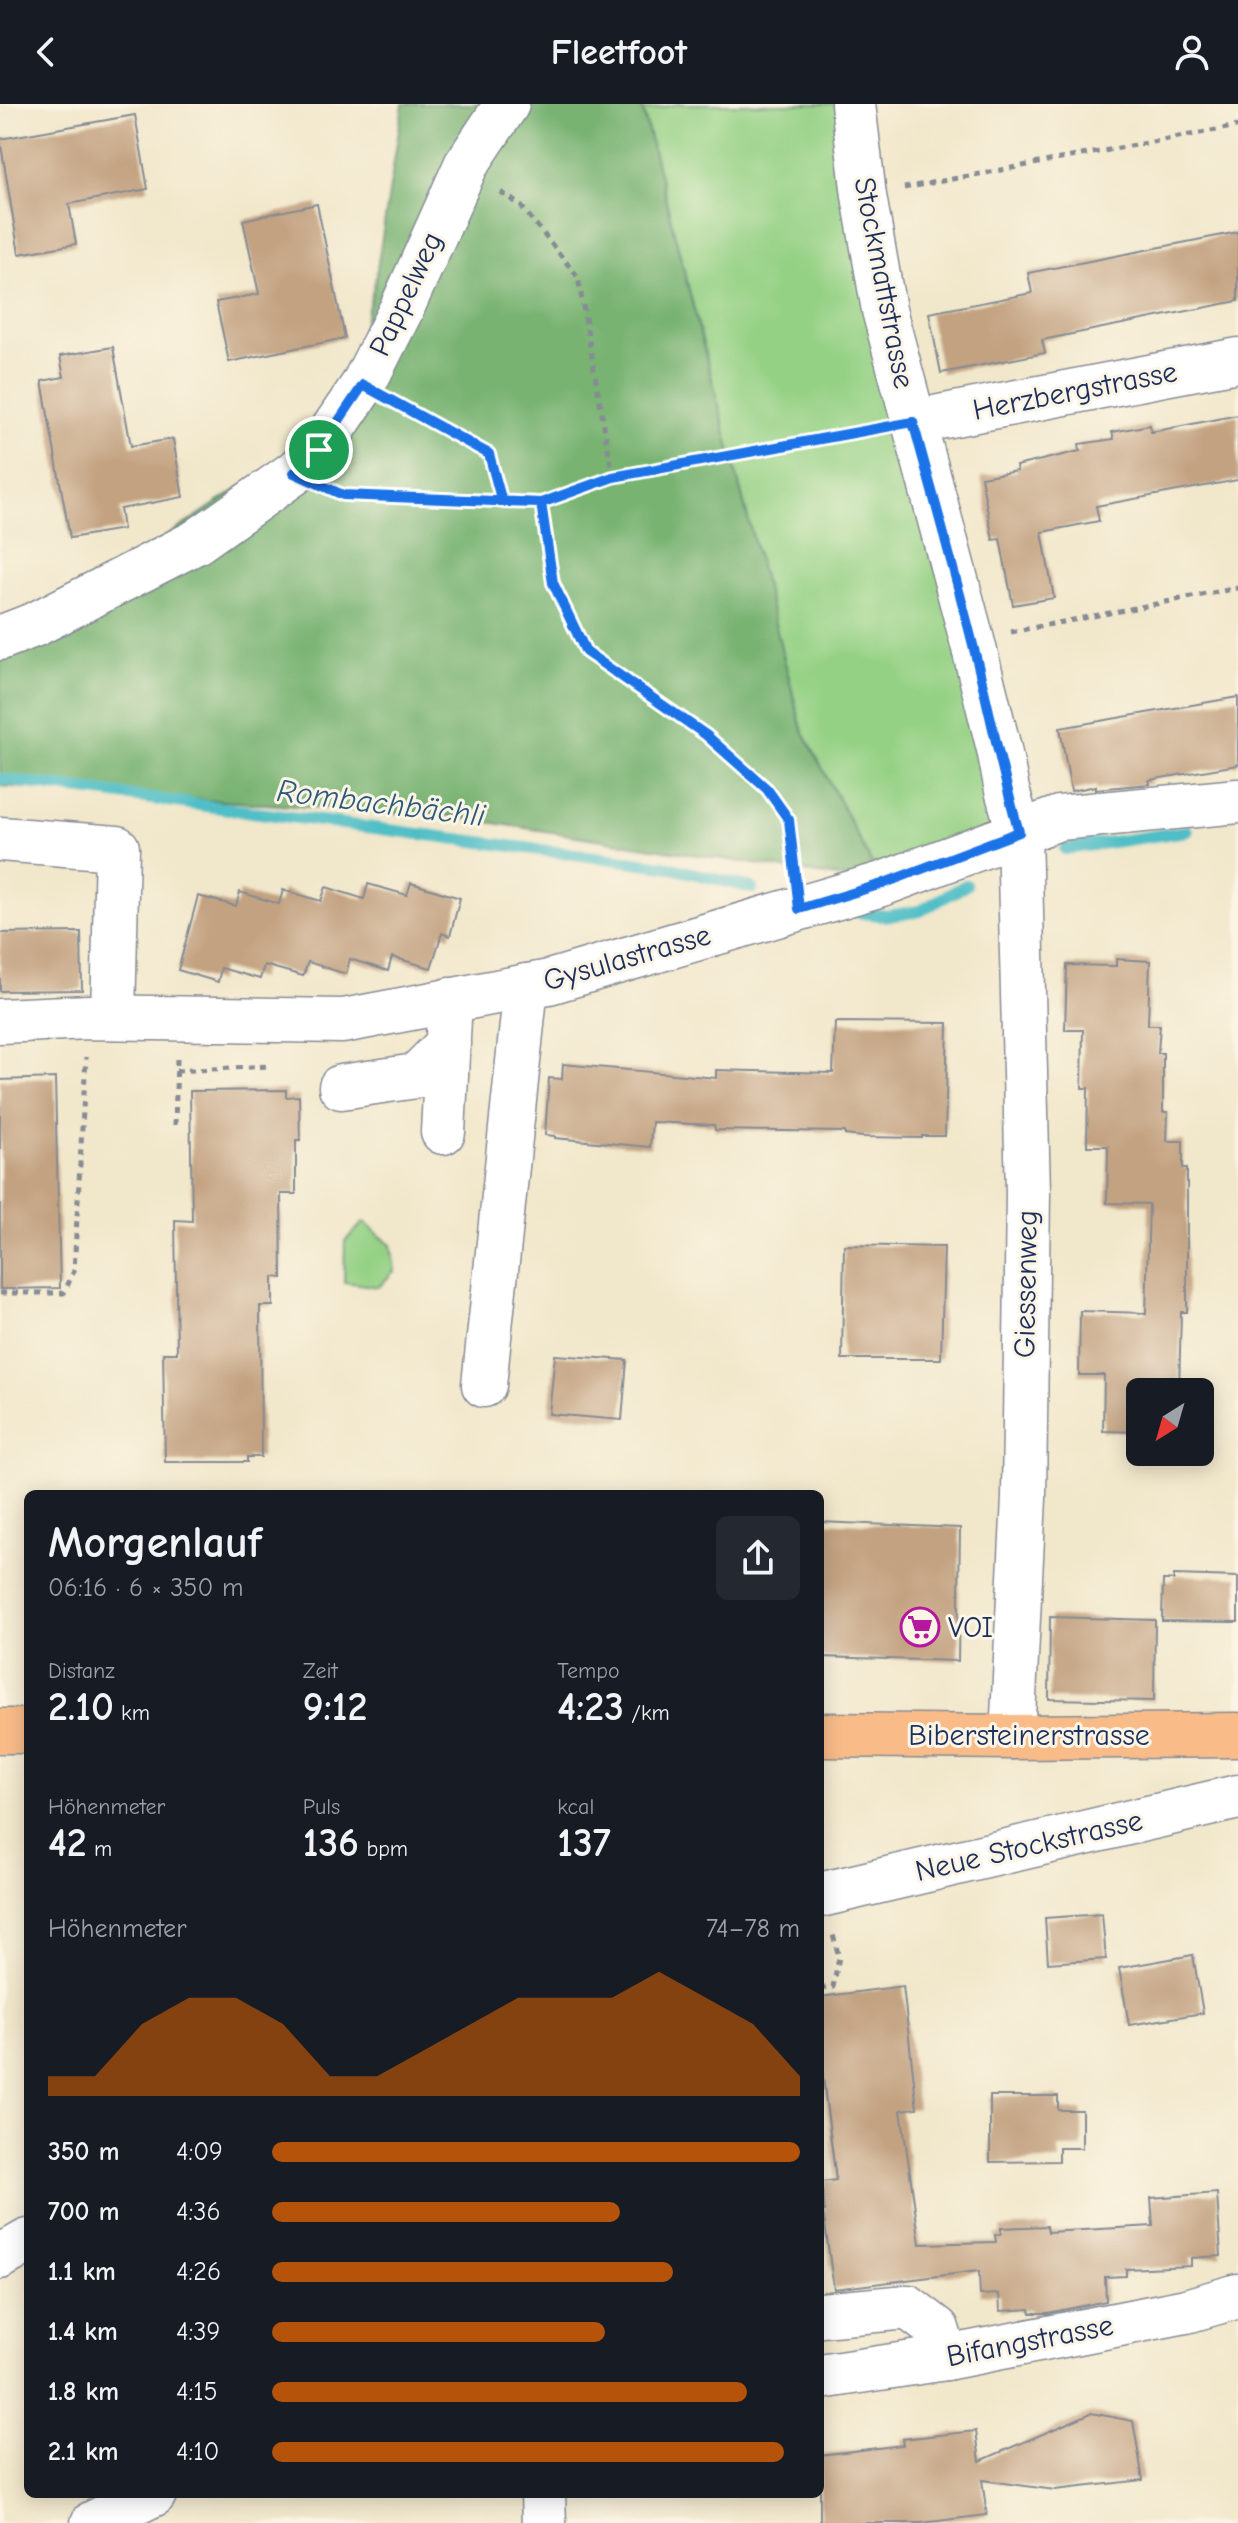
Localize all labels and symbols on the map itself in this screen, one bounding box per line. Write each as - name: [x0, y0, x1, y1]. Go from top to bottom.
- street label: Stockmattstrasse: [846, 174, 922, 392]
- street label: Pappelweg: [362, 226, 450, 362]
- street label: Herzbergstrasse: [970, 354, 1180, 428]
- pin: [285, 416, 353, 484]
- water label: Rombachbächli: [275, 772, 488, 834]
- street label: Gysulastrasse: [539, 917, 715, 999]
- street label: Giessenweg: [1007, 1210, 1045, 1358]
- north arrow: [1126, 1378, 1214, 1466]
- supermarket icon: VOI: [899, 1606, 941, 1648]
- place label: VOI: [948, 1610, 993, 1645]
- street label: Bibersteinerstrasse: [908, 1718, 1150, 1753]
- street label: Neue Stockstrasse: [912, 1803, 1146, 1889]
- street label: Bifangstrasse: [944, 2308, 1116, 2374]

